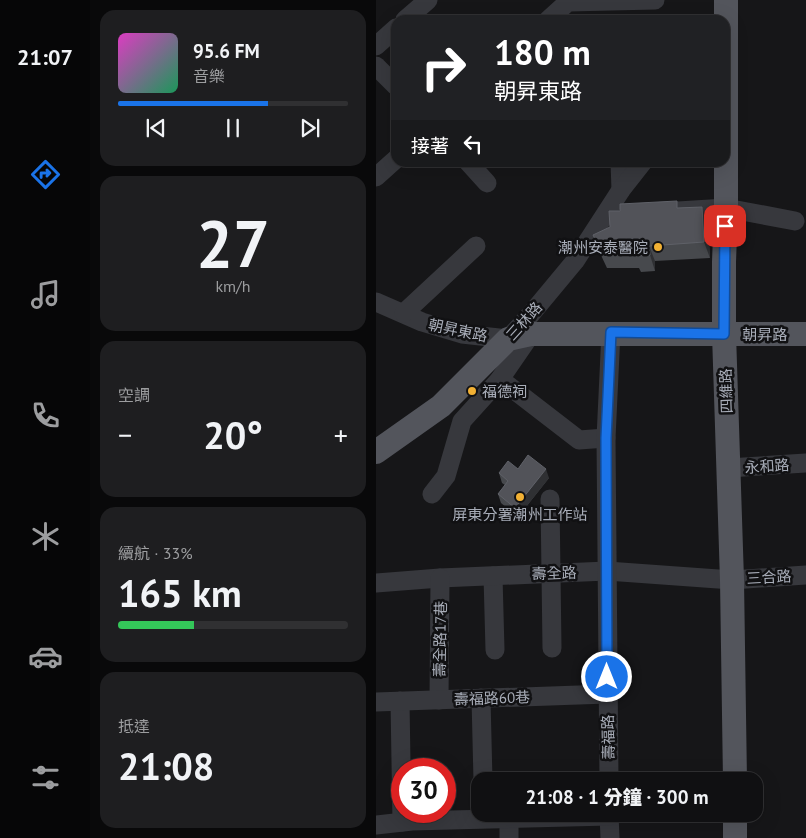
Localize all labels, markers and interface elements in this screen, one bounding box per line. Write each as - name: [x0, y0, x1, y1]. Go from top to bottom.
- text: 180 m: [494, 29, 591, 75]
- icon: right: [411, 35, 476, 100]
- text: 95.6 FM: [193, 39, 260, 63]
- text: 21:07: [17, 43, 73, 71]
- text: 音樂: [193, 66, 225, 86]
- text: 朝昇東路: [494, 77, 582, 105]
- icon: previous: [142, 114, 170, 142]
- icon: pause: [219, 114, 247, 142]
- icon: next: [296, 114, 324, 142]
- icon: left: [459, 130, 487, 158]
- text: 接著: [411, 134, 449, 158]
- icon: directions: [28, 157, 63, 192]
- text: 27: [196, 201, 270, 285]
- pin: [704, 205, 746, 247]
- icon: arrive: [711, 212, 739, 240]
- place label: 潮州安泰醫院: [558, 238, 648, 257]
- marker: 潮州安泰醫院: [652, 241, 664, 253]
- text: km/h: [215, 276, 251, 296]
- icon: music: [28, 277, 63, 312]
- street label: 三林路: [502, 298, 546, 344]
- street label: 朝昇東路: [427, 314, 489, 346]
- street label: 朝昇路: [742, 325, 788, 344]
- street label: 四維路: [716, 368, 736, 414]
- place label: 福德祠: [482, 382, 527, 401]
- text: 空調: [118, 385, 150, 405]
- marker: 福德祠: [466, 385, 478, 397]
- icon: phone: [28, 398, 63, 433]
- text: 20°: [203, 410, 263, 459]
- text: −: [118, 416, 132, 453]
- text: +: [334, 416, 348, 453]
- street label: 永和路: [744, 455, 790, 477]
- marker: 屏東分署潮州工作站: [514, 491, 526, 503]
- place label: 屏東分署潮州工作站: [452, 505, 588, 524]
- icon: climate: [28, 519, 63, 554]
- text: 續航 · 33%: [118, 543, 193, 563]
- street label: 壽全路: [531, 563, 577, 583]
- street label: 三合路: [746, 566, 792, 588]
- text: 165 km: [118, 568, 242, 617]
- street label: 壽全路17巷: [430, 601, 450, 677]
- icon: car: [28, 639, 63, 674]
- position arrow: [580, 650, 632, 702]
- street label: 壽福路60巷: [454, 687, 530, 709]
- street label: 壽福路: [598, 714, 618, 760]
- text: 抵達: [118, 716, 150, 736]
- text: 21:08: [118, 741, 214, 790]
- speed limit sign: 30: [391, 758, 456, 823]
- icon: filters: [28, 760, 63, 795]
- text: 21:08 · 1 分鐘 · 300 m: [525, 785, 709, 809]

